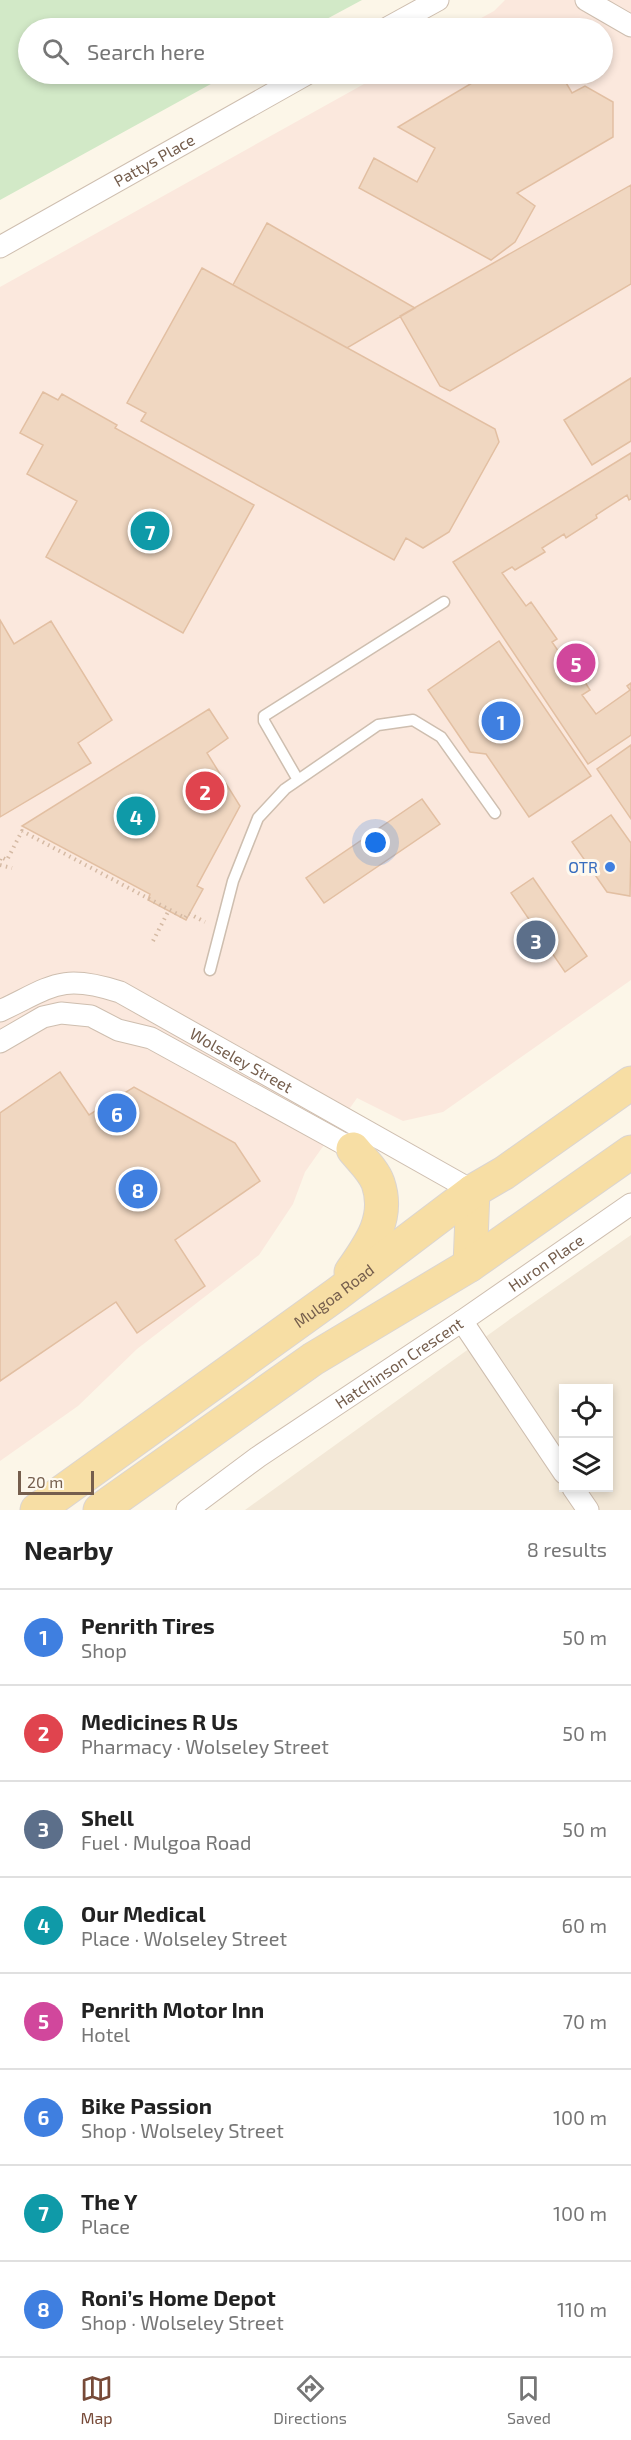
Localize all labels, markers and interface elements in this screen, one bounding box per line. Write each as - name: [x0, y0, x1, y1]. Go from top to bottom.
- search box: [18, 18, 613, 84]
- icon: search: [39, 35, 72, 68]
- text: Search here: [87, 38, 205, 64]
- street label: Pattys Place: [110, 129, 198, 190]
- pin: 7: [130, 508, 170, 554]
- pin: 5: [556, 640, 596, 686]
- pin: 1: [482, 698, 520, 744]
- pin: 2: [186, 768, 224, 814]
- pin: 4: [116, 794, 156, 838]
- your location: [361, 828, 390, 857]
- place label: OTR: [568, 857, 598, 876]
- marker: OTR: [603, 860, 617, 874]
- pin: 3: [516, 918, 556, 962]
- street label: Wolseley Street: [187, 1023, 296, 1096]
- pin: 6: [98, 1090, 136, 1136]
- pin: 8: [118, 1166, 158, 1212]
- street label: Huron Place: [504, 1230, 587, 1295]
- street label: Mulgoa Road: [290, 1260, 377, 1331]
- street label: Hatchinson Crescent: [331, 1313, 466, 1412]
- map controls: [559, 1384, 613, 1492]
- button: locate: [559, 1384, 613, 1438]
- button: layers: [559, 1438, 613, 1492]
- scale bar: [18, 1468, 94, 1496]
- text: 20 m: [27, 1472, 63, 1491]
- text: Nearby: [24, 1534, 113, 1565]
- text: 8 results: [527, 1537, 607, 1561]
- text: Penrith Tires: [81, 1612, 215, 1638]
- text: 1: [39, 1625, 48, 1649]
- text: 50 m: [562, 1625, 607, 1649]
- text: Shop: [81, 1638, 127, 1662]
- text: Medicines R Us: [81, 1708, 238, 1734]
- text: 2: [38, 1721, 49, 1745]
- text: 50 m: [562, 1721, 607, 1745]
- text: Pharmacy · Wolseley Street: [81, 1734, 329, 1758]
- text: Shell: [81, 1804, 134, 1830]
- text: 3: [38, 1817, 49, 1841]
- text: 50 m: [562, 1817, 607, 1841]
- text: Fuel · Mulgoa Road: [81, 1830, 252, 1854]
- text: Our Medical: [81, 1900, 206, 1926]
- text: 4: [37, 1913, 50, 1937]
- text: 60 m: [562, 1913, 607, 1937]
- text: Place · Wolseley Street: [81, 1926, 287, 1950]
- text: Penrith Motor Inn: [81, 1996, 264, 2022]
- text: 5: [38, 2009, 49, 2033]
- text: 70 m: [563, 2009, 607, 2033]
- text: Hotel: [81, 2022, 130, 2046]
- text: Bike Passion: [81, 2092, 212, 2118]
- text: 6: [38, 2105, 49, 2129]
- text: 100 m: [553, 2105, 607, 2129]
- text: Shop · Wolseley Street: [81, 2118, 284, 2142]
- text: The Y: [81, 2188, 138, 2214]
- text: 7: [38, 2201, 49, 2225]
- text: 100 m: [553, 2201, 607, 2225]
- text: Place: [81, 2214, 130, 2238]
- text: Roni’s Home Depot: [81, 2284, 276, 2310]
- text: 8: [37, 2297, 50, 2321]
- text: 110 m: [557, 2297, 607, 2321]
- text: Shop · Wolseley Street: [81, 2310, 284, 2334]
- tab: Map: [80, 2372, 113, 2427]
- tab: Directions: [273, 2372, 347, 2427]
- tab: Saved: [507, 2372, 551, 2427]

